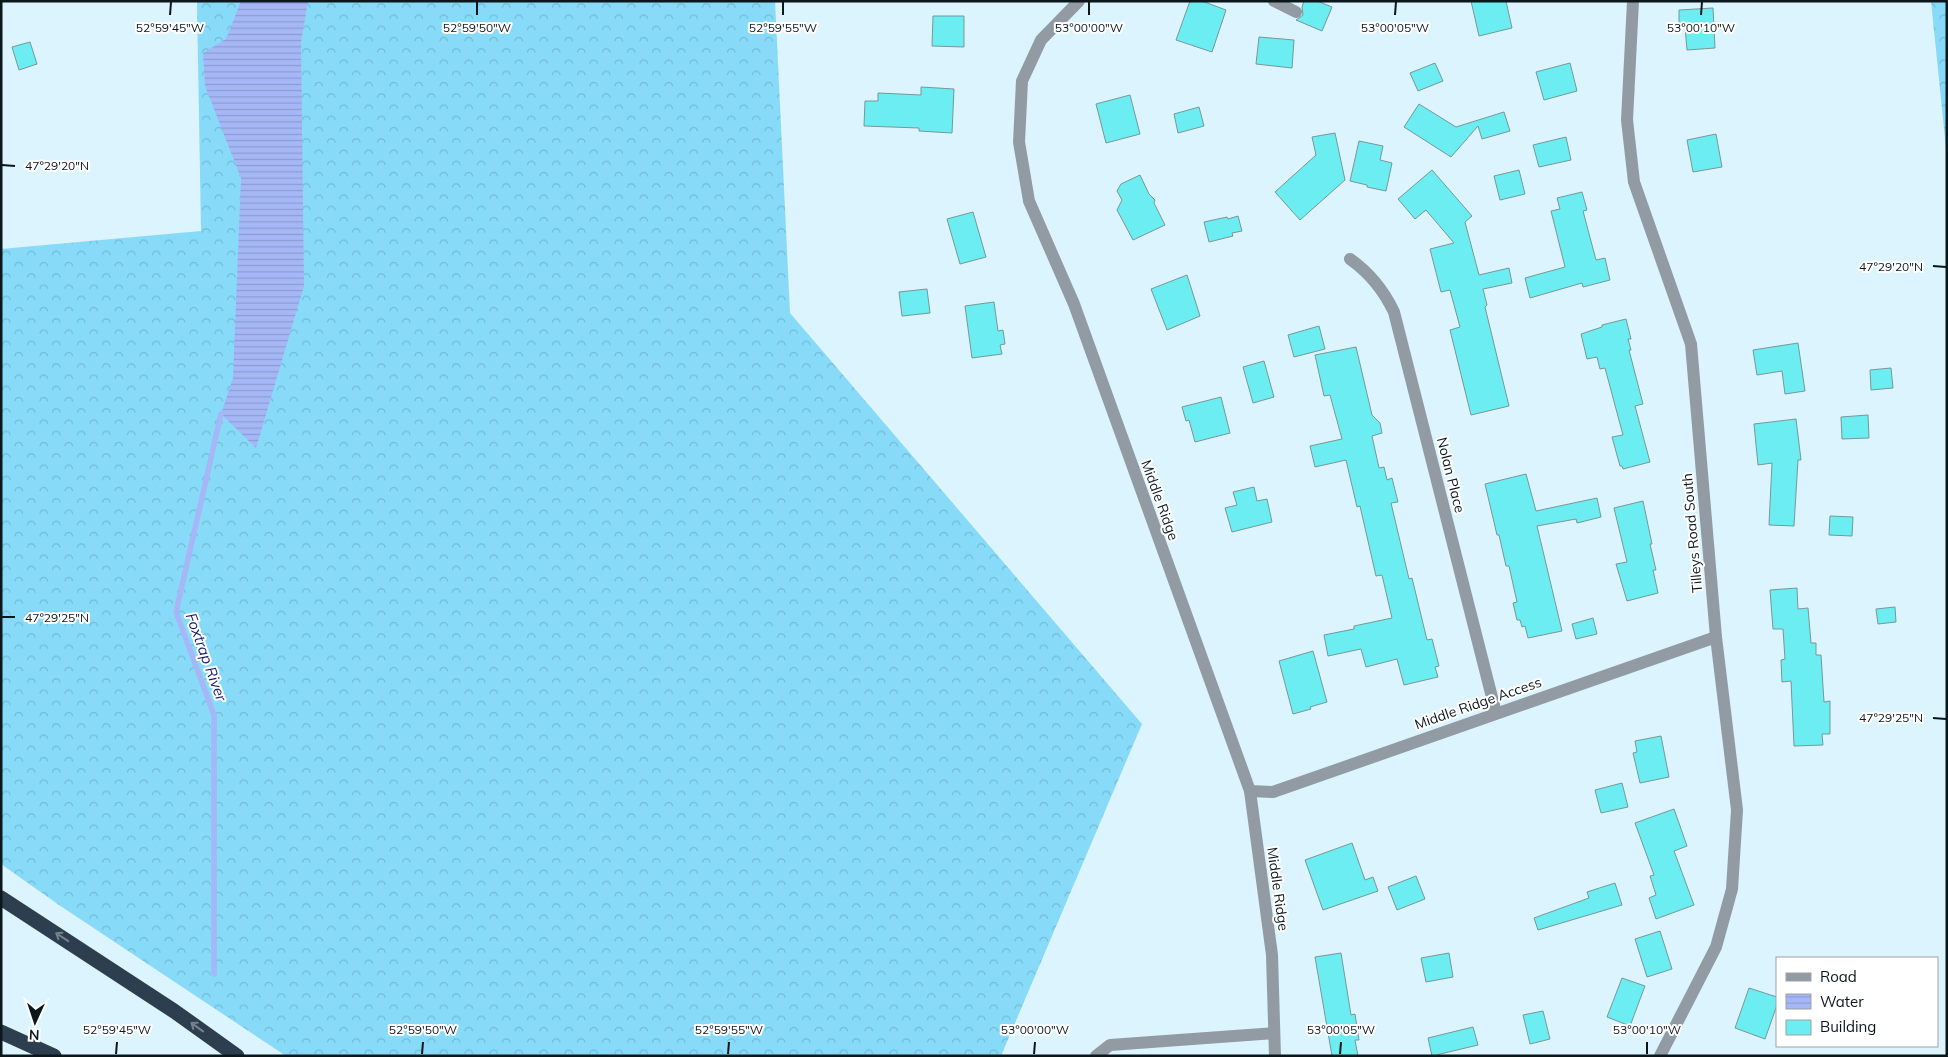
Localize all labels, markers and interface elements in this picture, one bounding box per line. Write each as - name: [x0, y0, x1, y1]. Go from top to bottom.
- text: 52°59'45"W: [136, 20, 204, 35]
- text: 52°59'50"W: [443, 20, 511, 35]
- text: 52°59'55"W: [749, 20, 817, 35]
- text: 53°00'00"W: [1055, 20, 1123, 35]
- text: 53°00'05"W: [1361, 20, 1429, 35]
- text: 53°00'10"W: [1667, 20, 1735, 35]
- text: 47°29'20"N: [25, 158, 89, 173]
- text: 47°29'20"N: [1859, 259, 1923, 274]
- street label: Nolan Place: [1433, 435, 1469, 515]
- street label: Middle Ridge: [1137, 457, 1183, 543]
- street label: Tilleys Road South: [1678, 473, 1706, 593]
- text: 47°29'25"N: [25, 610, 89, 625]
- water label: Foxtrap River: [182, 610, 231, 704]
- street label: Middle Ridge Access: [1412, 673, 1544, 733]
- text: 47°29'25"N: [1859, 710, 1923, 725]
- street label: Middle Ridge: [1263, 846, 1293, 932]
- one-way arrow: [55, 932, 69, 942]
- legend: [1776, 957, 1938, 1047]
- text: Road: [1820, 967, 1857, 986]
- text: Water: [1820, 992, 1864, 1011]
- north arrow: [10, 997, 60, 1047]
- text: Building: [1820, 1017, 1876, 1036]
- text: 52°59'45"W: [83, 1022, 151, 1037]
- one-way arrow: [190, 1022, 204, 1032]
- text: 52°59'50"W: [389, 1022, 457, 1037]
- text: 52°59'55"W: [695, 1022, 763, 1037]
- text: 53°00'00"W: [1001, 1022, 1069, 1037]
- text: 53°00'05"W: [1307, 1022, 1375, 1037]
- text: 53°00'10"W: [1613, 1022, 1681, 1037]
- text: N: [29, 1026, 40, 1044]

